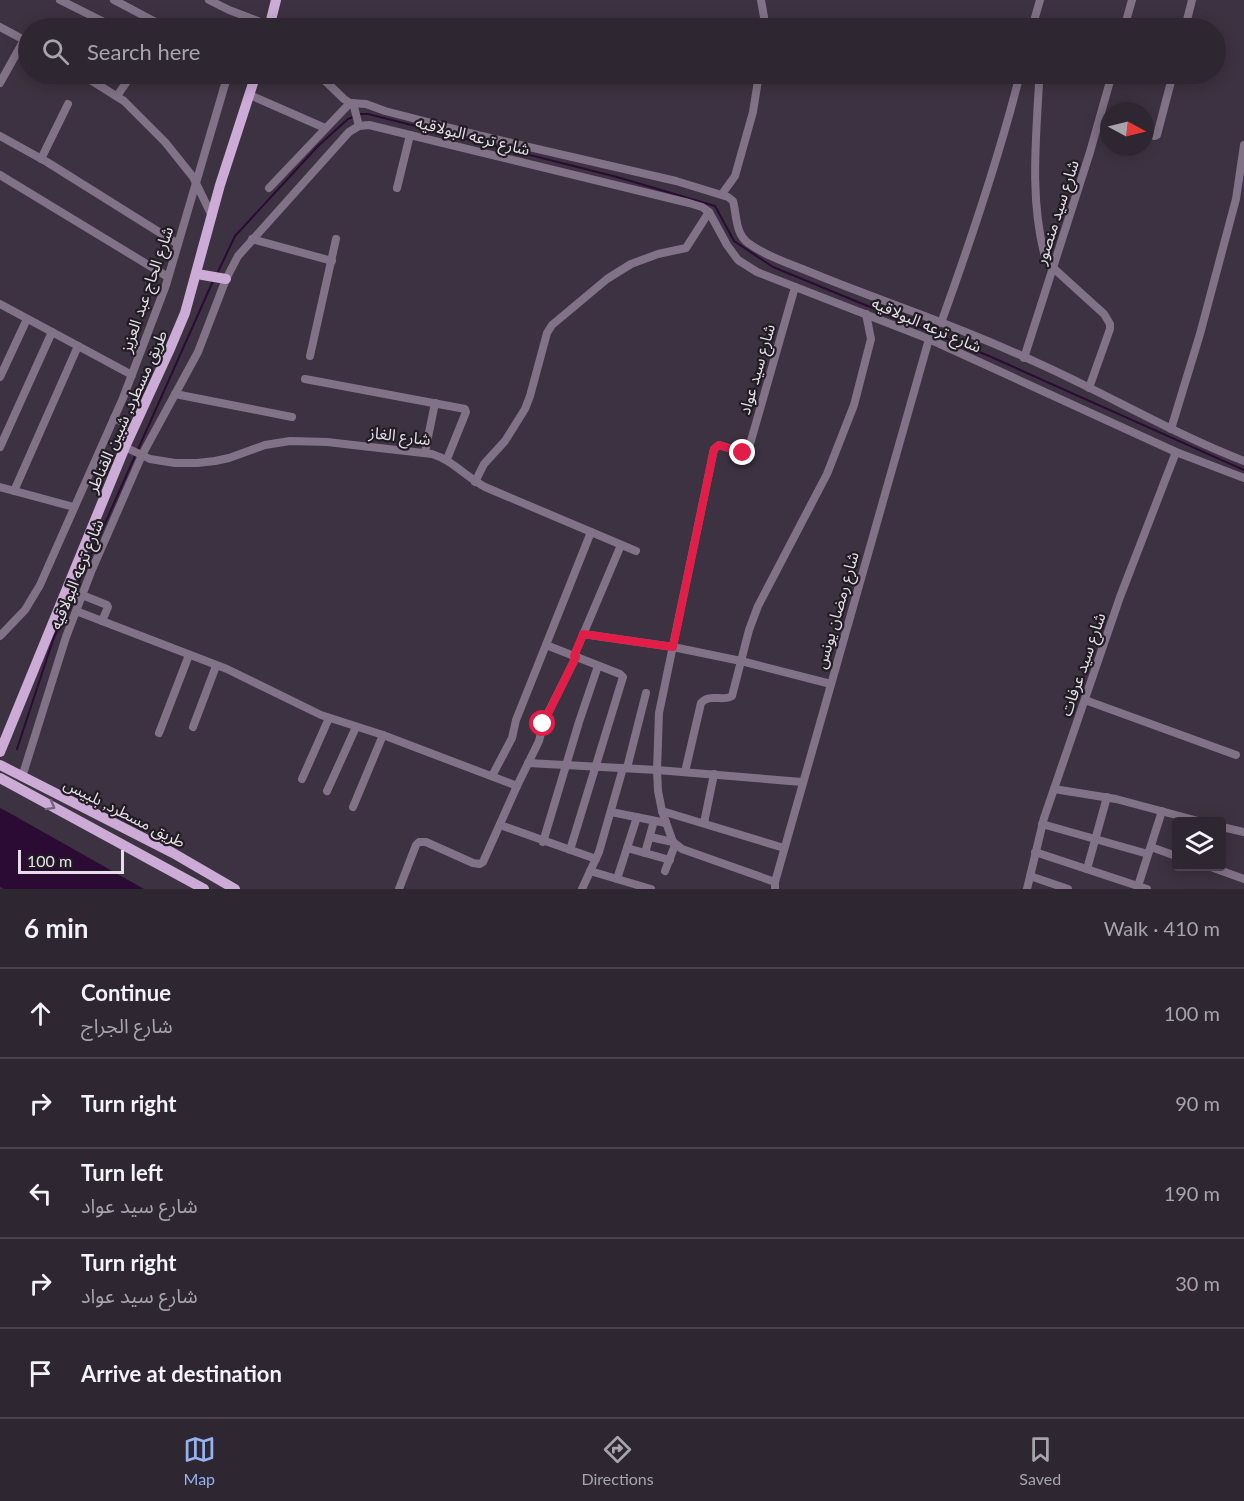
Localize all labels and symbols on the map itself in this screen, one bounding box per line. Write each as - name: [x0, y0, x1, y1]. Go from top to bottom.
- north arrow: [1100, 102, 1154, 156]
- street label: شارع ترعه البولاقيه: [413, 112, 532, 162]
- street label: شارع سيد منصور: [1030, 157, 1086, 269]
- street label: شارع الحاج عبد العزيز: [115, 224, 180, 357]
- street label: شارع ترعه البولاقيه: [868, 292, 985, 359]
- street label: شارع سيد عواد: [734, 321, 782, 418]
- street label: طريق مسطرد, شبين القناطر: [81, 327, 172, 497]
- street label: شارع الغاز: [367, 422, 432, 452]
- route end: [729, 439, 755, 465]
- street label: شارع ترعه البولاقيه: [45, 516, 110, 633]
- street label: شارع رمضان يونس: [810, 549, 866, 672]
- street label: شارع سيد عرفات: [1055, 610, 1112, 719]
- route start: [529, 710, 555, 736]
- street label: طريق مسطرد, بلبيس: [60, 773, 189, 853]
- one-way arrow: [45, 799, 56, 810]
- scale bar: [18, 847, 124, 874]

